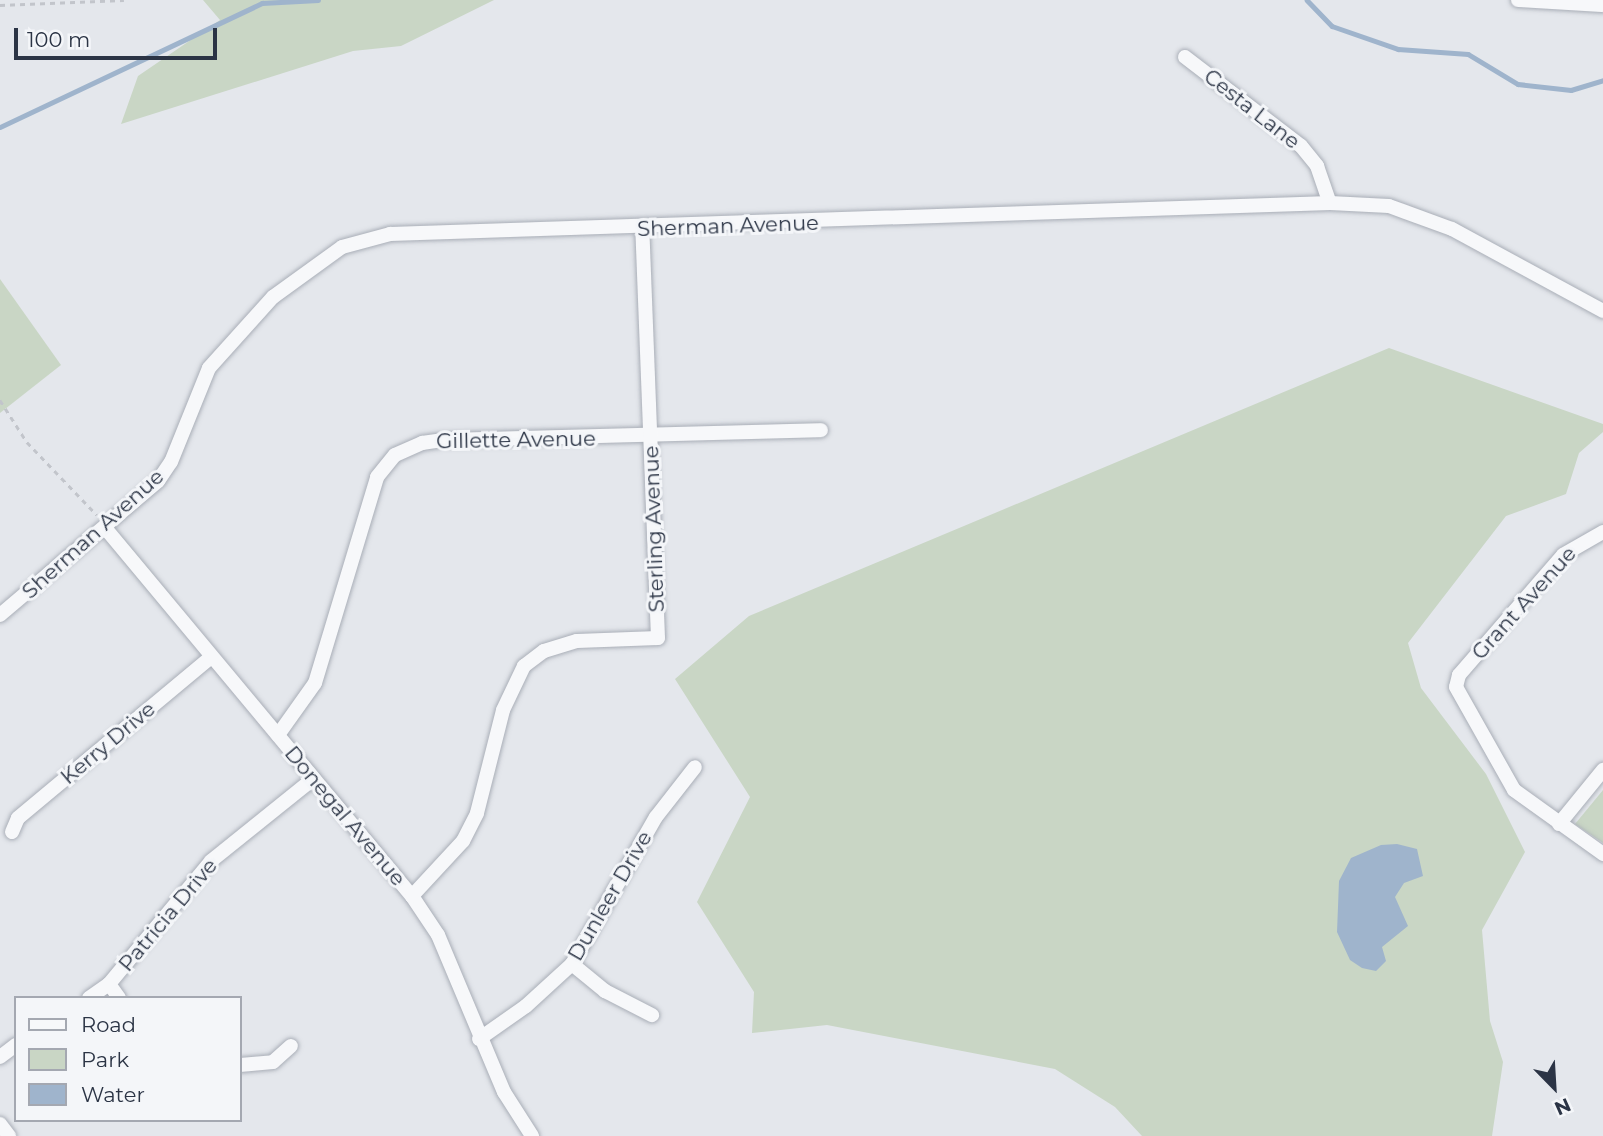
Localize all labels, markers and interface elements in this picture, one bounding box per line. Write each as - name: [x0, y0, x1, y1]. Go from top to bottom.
- scale bar: [18, 14, 220, 58]
- text: 100 m: [27, 27, 90, 52]
- street label: Cesta Lane: [1199, 64, 1305, 154]
- street label: Sherman Avenue: [637, 210, 819, 242]
- street label: Gillette Avenue: [436, 426, 596, 454]
- street label: Sterling Avenue: [639, 445, 669, 613]
- street label: Sherman Avenue: [17, 464, 169, 604]
- street label: Grant Avenue: [1467, 541, 1581, 665]
- street label: Kerry Drive: [56, 696, 160, 790]
- street label: Donegal Avenue: [279, 741, 411, 891]
- street label: Dunleer Drive: [563, 827, 657, 965]
- street label: Patricia Drive: [113, 853, 223, 977]
- legend: [14, 996, 242, 1122]
- text: Road: [81, 1012, 136, 1037]
- text: Park: [81, 1047, 129, 1072]
- north arrow: [1519, 1052, 1589, 1122]
- text: Water: [81, 1082, 145, 1107]
- text: N: [1551, 1093, 1574, 1120]

